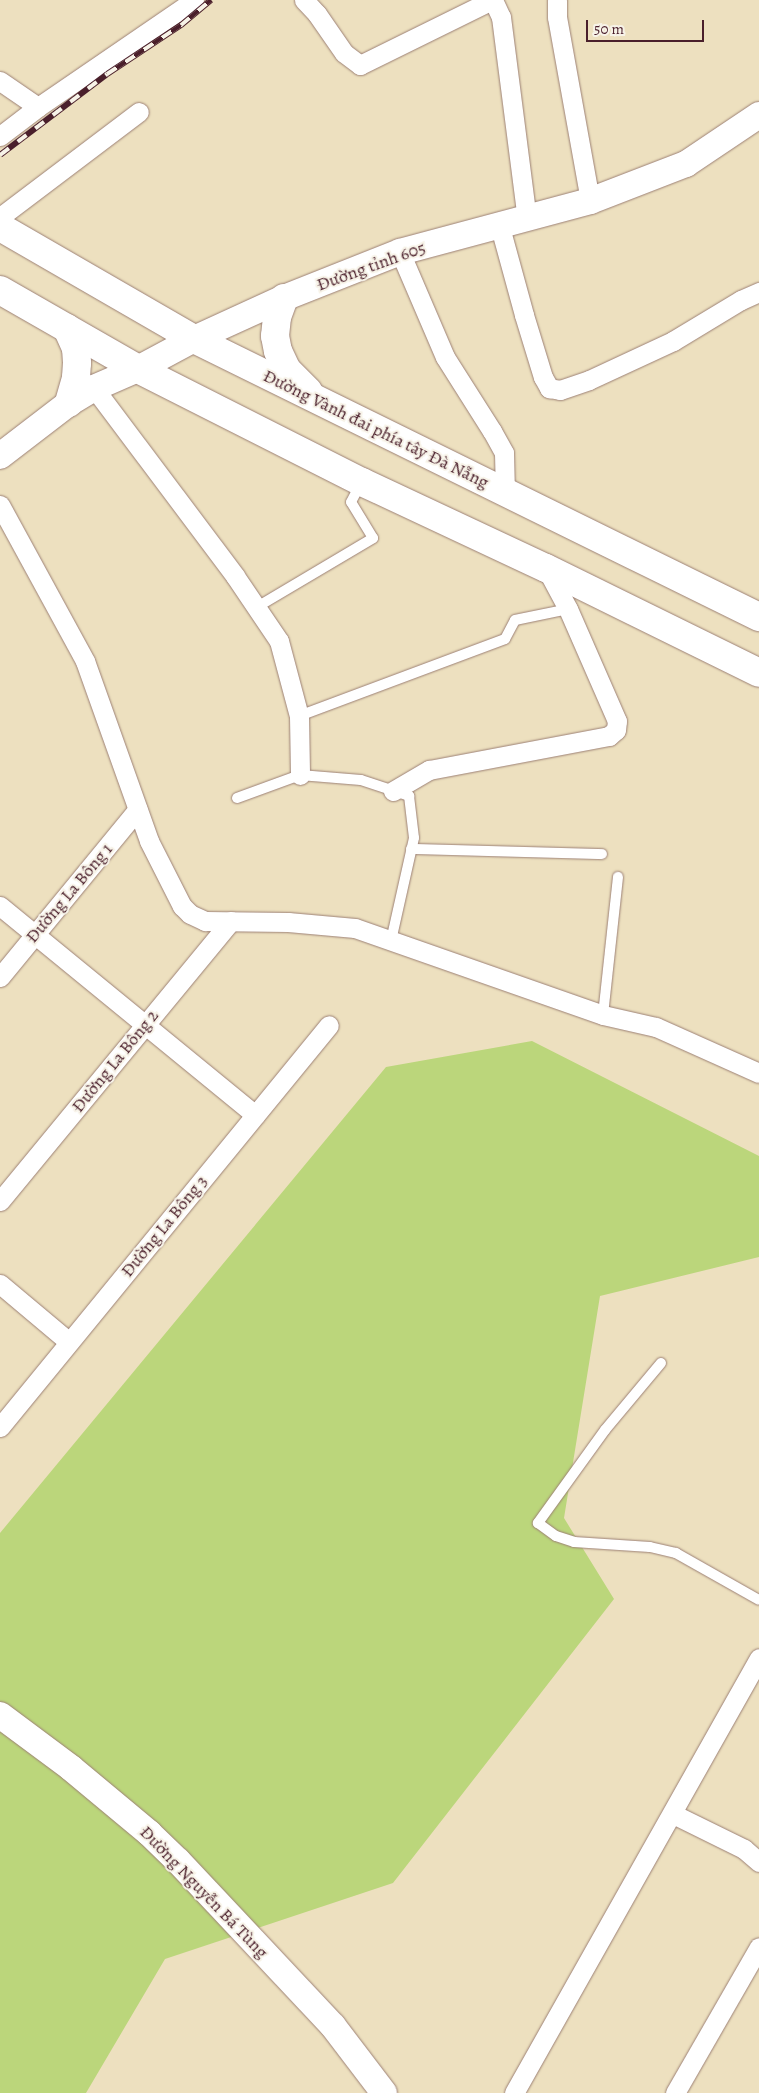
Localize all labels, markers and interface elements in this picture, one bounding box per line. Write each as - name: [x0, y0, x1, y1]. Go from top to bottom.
- scale bar: [589, 10, 706, 42]
- text: 50 m: [594, 19, 624, 39]
- street label: Đường tỉnh 605: [314, 236, 428, 296]
- street label: Đường Vành đai phía tây Đà Nẵng: [260, 365, 492, 493]
- street label: Đường La Bông 1: [21, 839, 117, 947]
- street label: Đường La Bông 2: [67, 1005, 163, 1117]
- street label: Đường La Bông 3: [116, 1171, 212, 1281]
- street label: Đường Nguyễn Bá Tùng: [135, 1821, 273, 1963]

